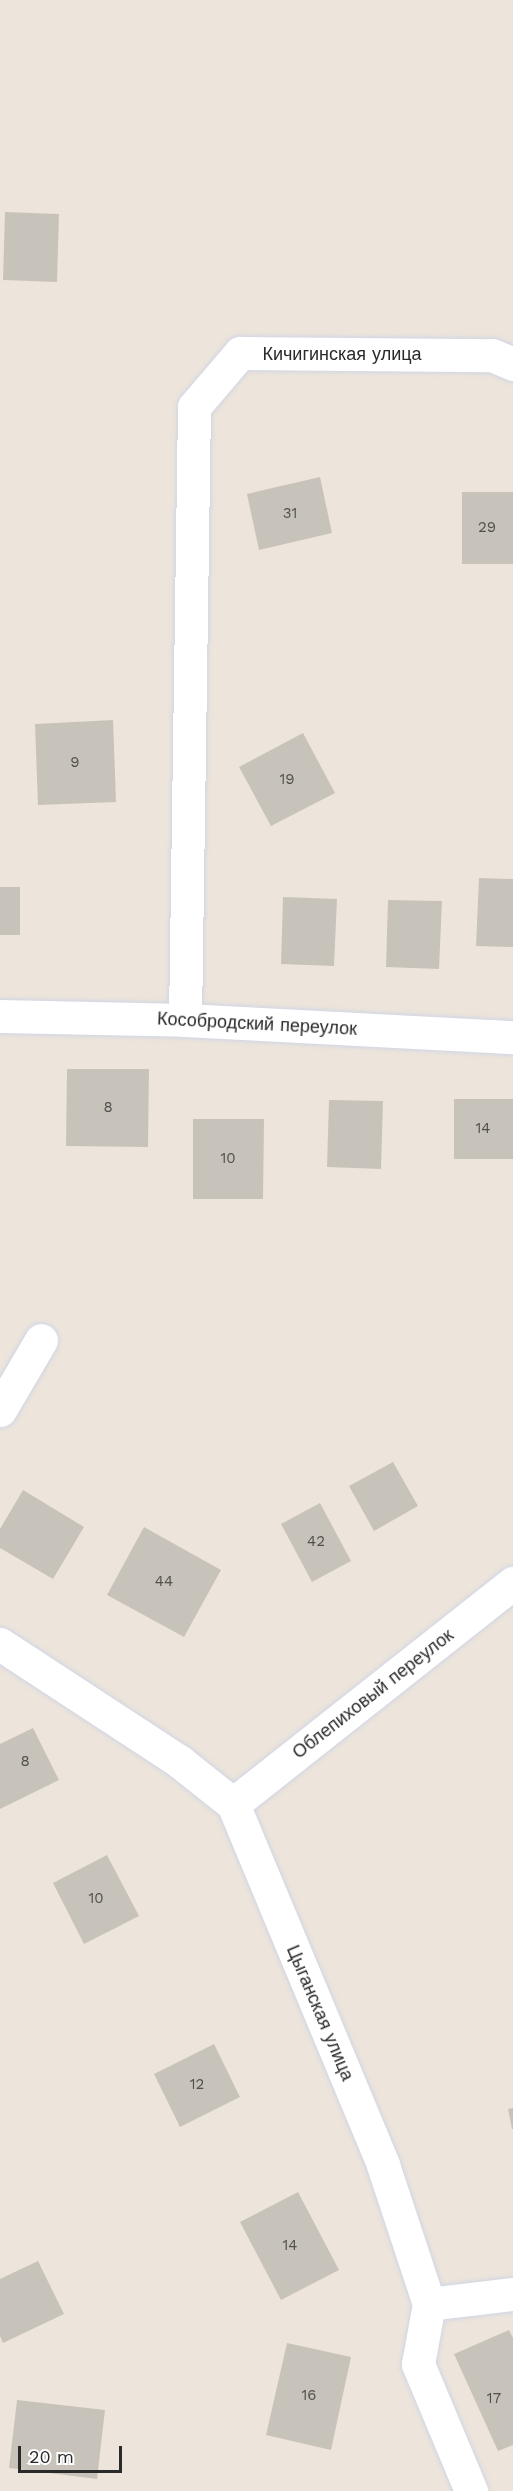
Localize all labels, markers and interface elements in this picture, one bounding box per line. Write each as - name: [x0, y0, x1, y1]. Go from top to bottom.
- street label: Кичигинская улица: [262, 343, 422, 365]
- house number: 31: [283, 505, 297, 523]
- house number: 29: [478, 519, 496, 537]
- house number: 9: [70, 754, 80, 772]
- house number: 19: [279, 771, 295, 789]
- street label: Кособродский переулок: [157, 1008, 357, 1040]
- house number: 8: [103, 1099, 113, 1117]
- house number: 14: [475, 1120, 491, 1138]
- house number: 10: [220, 1150, 236, 1168]
- house number: 42: [307, 1533, 325, 1551]
- house number: 44: [155, 1573, 173, 1591]
- street label: Облепиховый переулок: [288, 1625, 458, 1763]
- house number: 8: [20, 1753, 30, 1771]
- house number: 10: [88, 1890, 104, 1908]
- street label: Цыганская улица: [282, 1942, 358, 2084]
- house number: 12: [190, 2076, 204, 2094]
- house number: 14: [282, 2237, 298, 2255]
- house number: 16: [302, 2387, 316, 2405]
- house number: 17: [487, 2390, 501, 2408]
- scale bar: [21, 2434, 124, 2472]
- text: 20 m: [29, 2446, 74, 2467]

